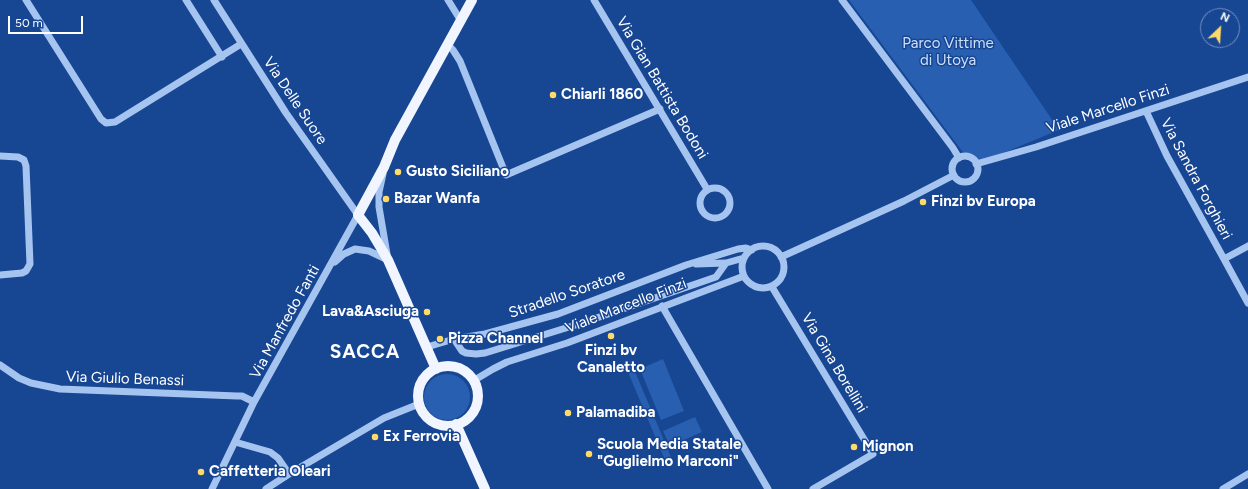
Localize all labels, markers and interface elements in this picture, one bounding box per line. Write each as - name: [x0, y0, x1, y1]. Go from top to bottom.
- scale bar: [10, 8, 85, 34]
- north arrow: [1200, 8, 1240, 48]
- text: N: [1218, 10, 1231, 25]
- street label: Via Gian Battista Bodoni: [612, 14, 712, 162]
- text: 50 m: [15, 16, 43, 30]
- park label: Parco Vittime di Utoya: [902, 35, 994, 70]
- street label: Via Delle Suore: [259, 54, 331, 148]
- street label: Viale Marcello Finzi: [1044, 81, 1172, 137]
- place label: Chiarli 1860: [561, 86, 643, 104]
- marker: Chiarli 1860: [548, 90, 558, 100]
- street label: Via Sandra Forghieri: [1156, 115, 1236, 243]
- place label: Gusto Siciliano: [406, 163, 509, 181]
- marker: Gusto Siciliano: [393, 167, 403, 177]
- place label: Bazar Wanfa: [394, 190, 480, 208]
- place label: Finzi bv Europa: [931, 193, 1036, 211]
- marker: Bazar Wanfa: [381, 194, 391, 204]
- marker: Finzi bv Europa: [918, 197, 928, 207]
- street label: Via Manfredo Fanti: [246, 262, 324, 382]
- street label: Stradello Soratore: [506, 266, 628, 322]
- street label: Viale Marcello Finzi: [563, 275, 689, 337]
- place label: Lava&Asciuga: [322, 303, 419, 321]
- marker: Lava&Asciuga: [422, 307, 432, 317]
- street label: Via Gina Borellini: [797, 310, 871, 416]
- place label: Pizza Channel: [448, 330, 543, 348]
- marker: Finzi bv Canaletto: [606, 331, 616, 341]
- marker: Pizza Channel: [435, 334, 445, 344]
- district label: SACCA: [330, 341, 400, 363]
- place label: Finzi bv Canaletto: [577, 342, 645, 377]
- street label: Via Giulio Benassi: [65, 368, 185, 390]
- place label: Palamadiba: [576, 404, 655, 422]
- marker: Palamadiba: [563, 408, 573, 418]
- place label: Ex Ferrovia: [383, 428, 460, 446]
- marker: Ex Ferrovia: [370, 432, 380, 442]
- place label: Scuola Media Statale "Guglielmo Marconi": [597, 436, 741, 471]
- place label: Mignon: [862, 438, 914, 456]
- marker: Mignon: [849, 442, 859, 452]
- marker: Scuola Media Statale "Guglielmo Marconi": [584, 449, 594, 459]
- place label: Caffetteria Oleari: [209, 463, 331, 481]
- marker: Caffetteria Oleari: [196, 467, 206, 477]

